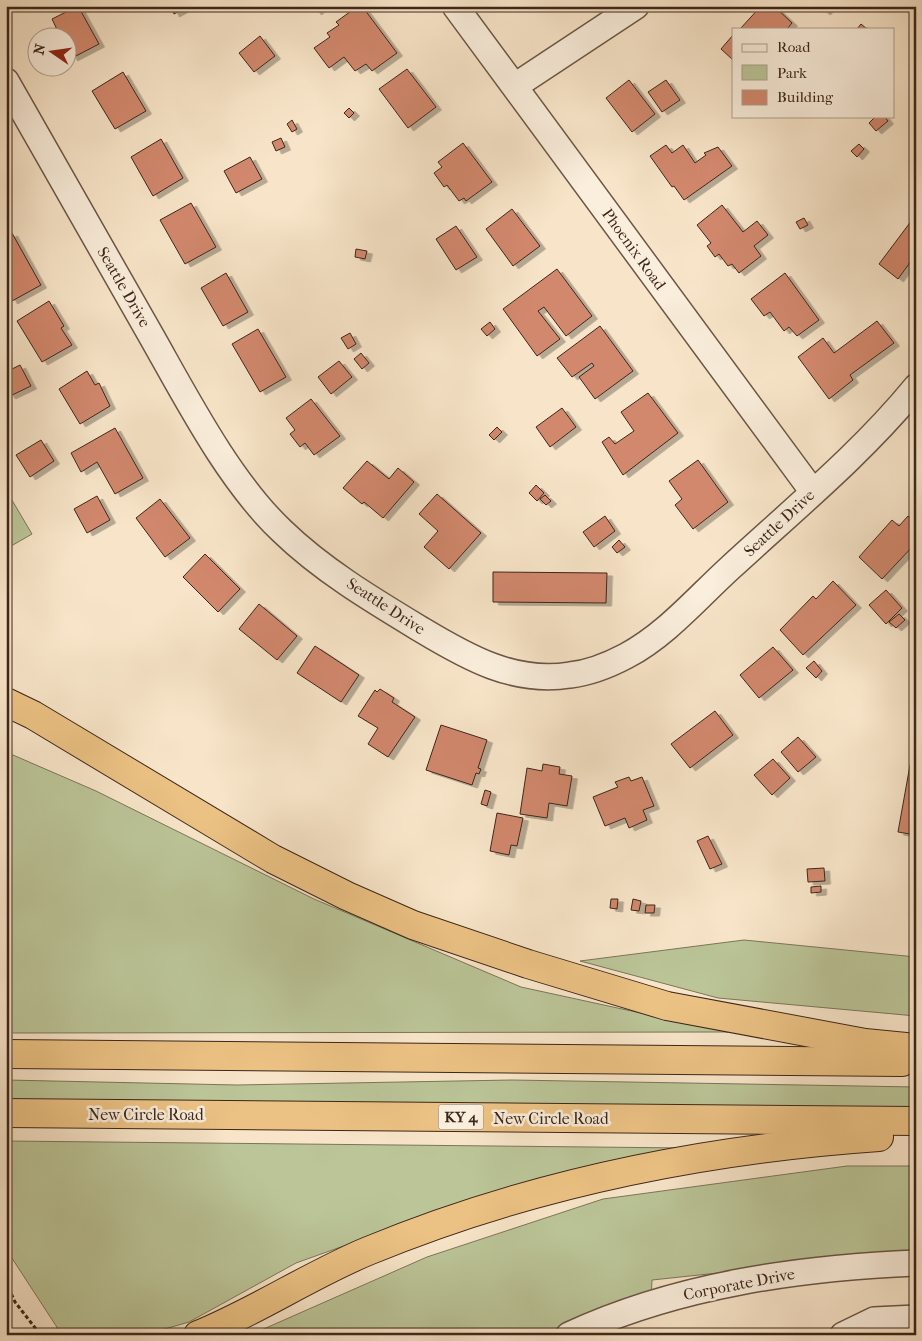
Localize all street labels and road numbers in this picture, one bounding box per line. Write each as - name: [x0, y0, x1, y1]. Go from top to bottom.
- street label: Phoenix Road: [598, 205, 670, 294]
- street label: Seattle Drive: [93, 243, 155, 331]
- street label: Seattle Drive: [740, 485, 818, 561]
- street label: Seattle Drive: [343, 574, 429, 638]
- road number: KY 4: [438, 1104, 484, 1130]
- street label: New Circle Road: [88, 1105, 204, 1124]
- street label: New Circle Road: [493, 1109, 609, 1128]
- street label: Corporate Drive: [682, 1264, 796, 1304]

